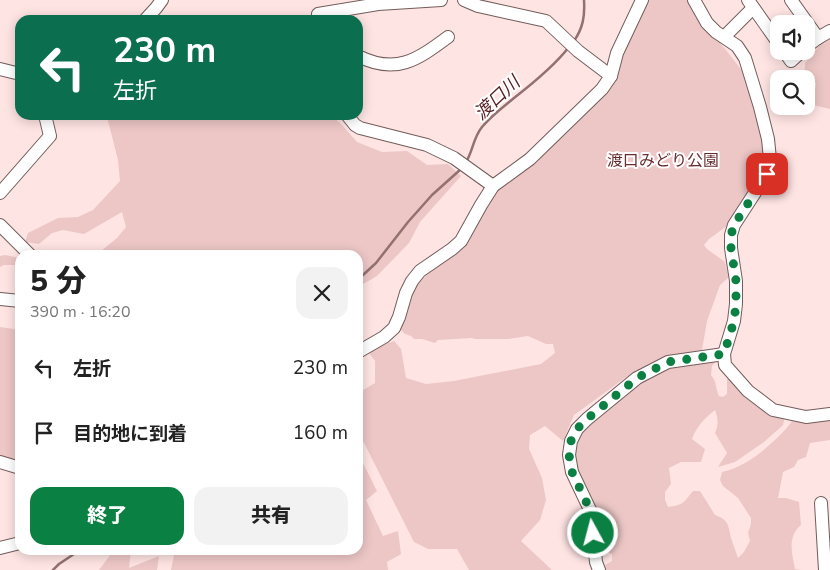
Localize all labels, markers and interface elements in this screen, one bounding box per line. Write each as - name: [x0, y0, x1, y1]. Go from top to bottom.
- map controls: [770, 15, 815, 115]
- button: sound: [770, 15, 815, 60]
- text: 230 m: [113, 27, 216, 74]
- icon: left: [30, 35, 95, 100]
- water label: 渡口川: [469, 69, 526, 125]
- button: search: [770, 70, 815, 115]
- text: 左折: [113, 76, 157, 106]
- park label: 渡口みどり公園: [607, 150, 719, 172]
- pin: [746, 153, 788, 195]
- icon: arrive: [753, 160, 781, 188]
- text: 5 分: [30, 261, 86, 302]
- button: close: [296, 267, 348, 319]
- text: 390 m · 16:20: [30, 301, 131, 323]
- icon: left: [30, 354, 58, 382]
- text: 230 m: [293, 355, 348, 381]
- text: 左折: [73, 356, 111, 382]
- icon: arrive: [30, 419, 58, 447]
- text: 160 m: [293, 420, 348, 446]
- text: 目的地に到着: [73, 421, 187, 447]
- button: 終了: [30, 487, 184, 545]
- button: 共有: [194, 487, 348, 545]
- position arrow: [566, 506, 618, 558]

